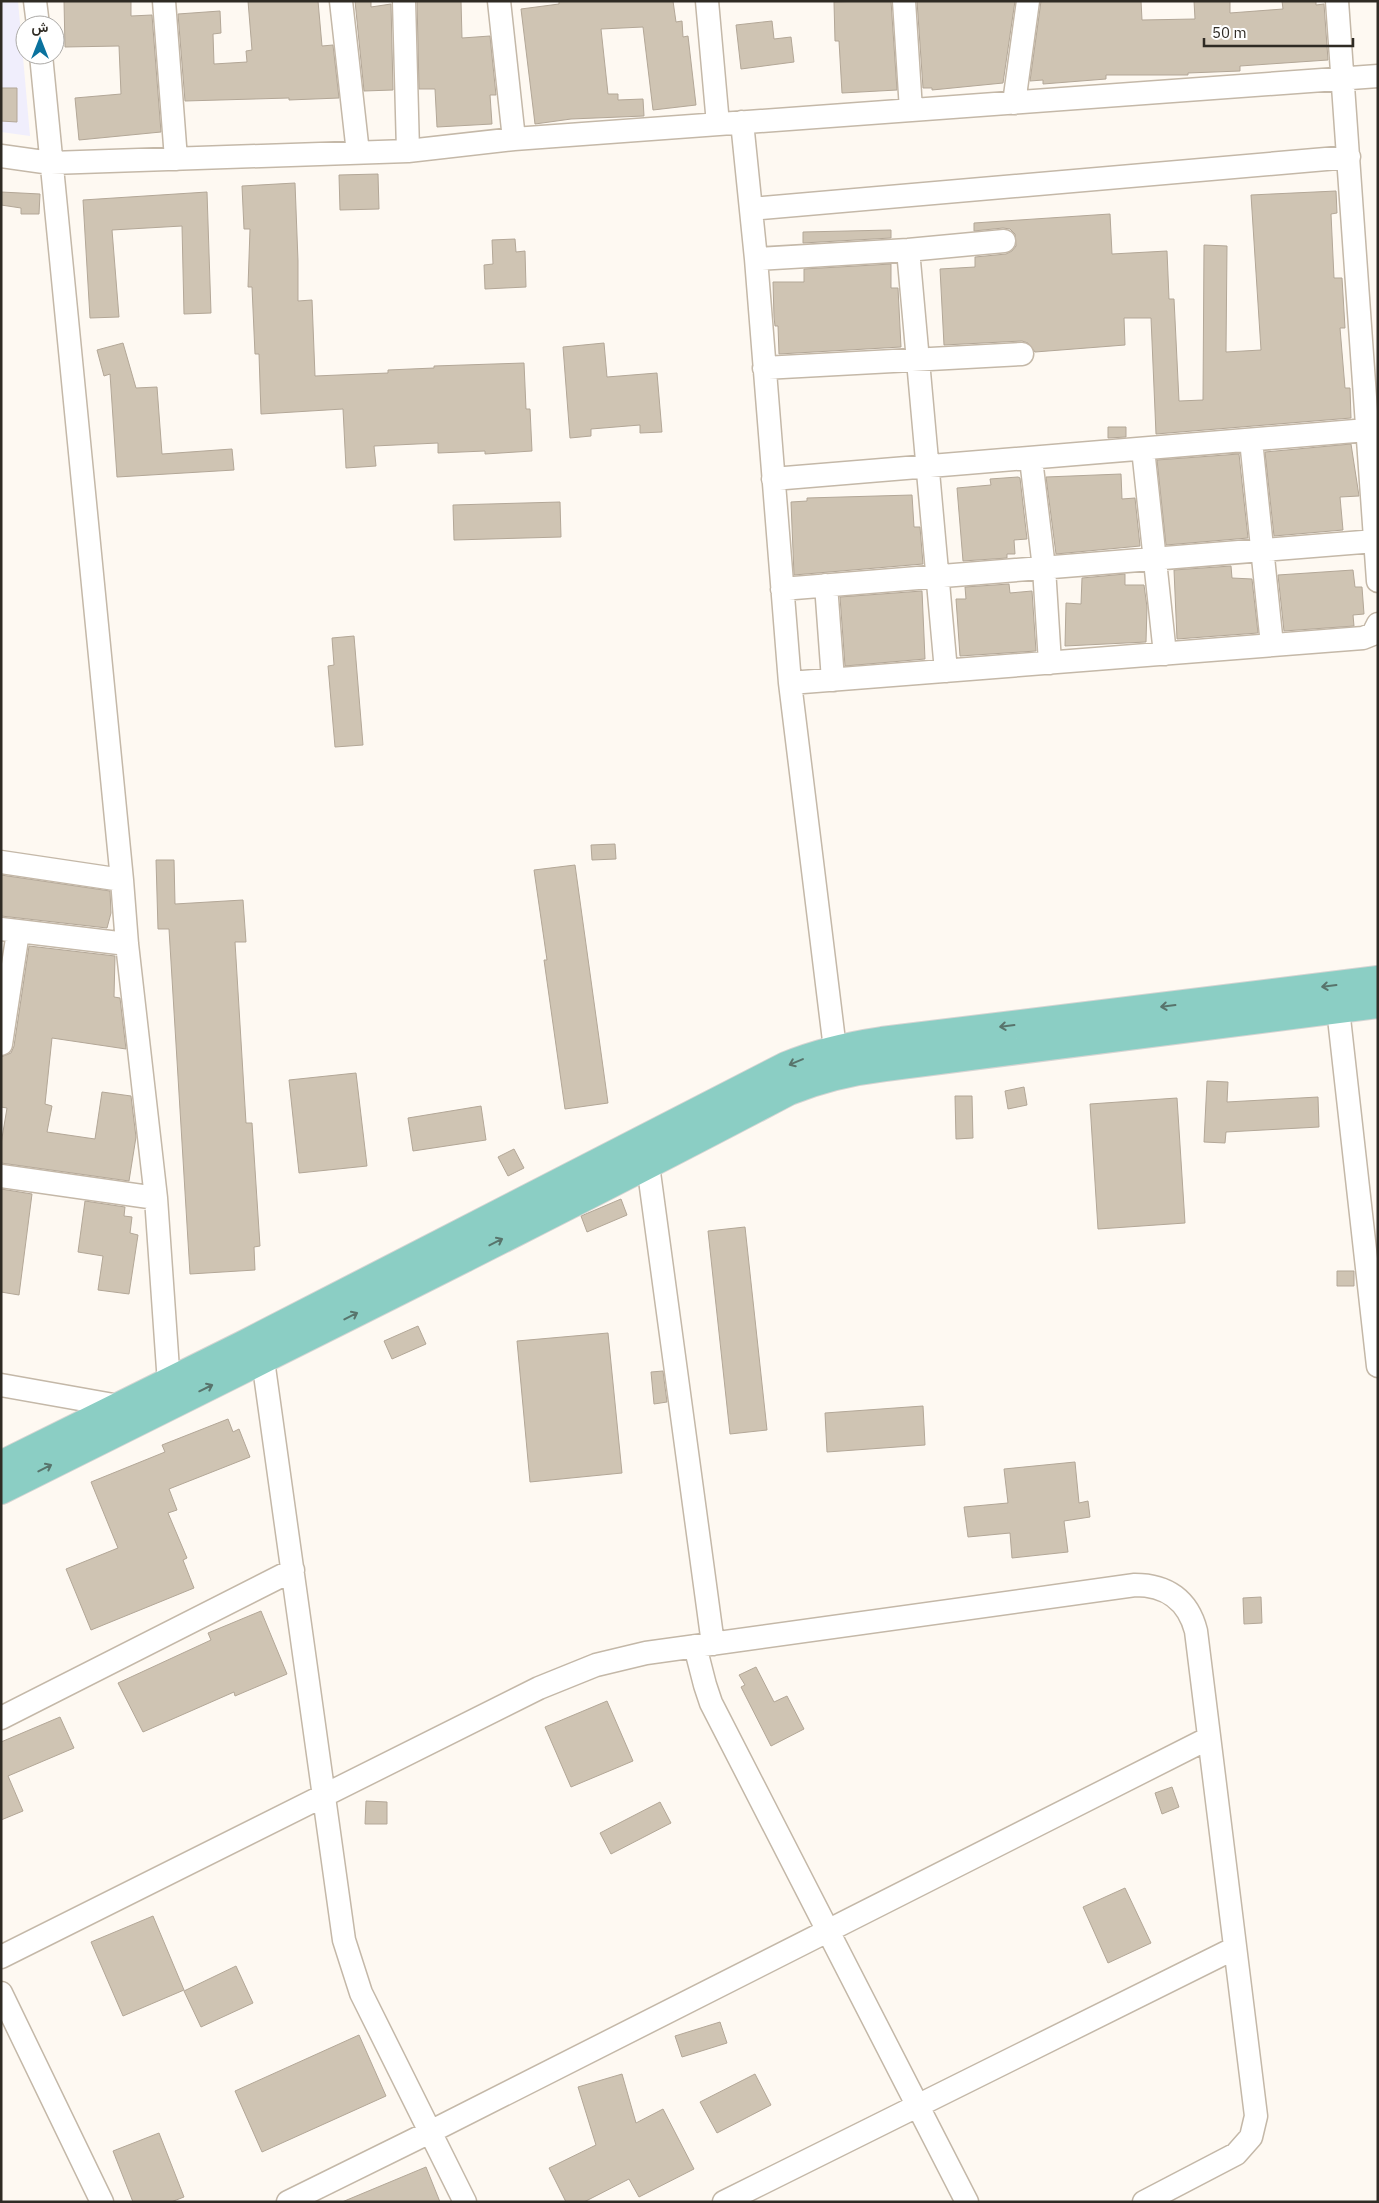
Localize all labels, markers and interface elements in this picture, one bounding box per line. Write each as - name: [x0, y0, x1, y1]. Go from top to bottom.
- north arrow: [15, 15, 65, 65]
- scale bar: [1204, 15, 1353, 47]
- text: ش: [32, 18, 49, 36]
- text: 50 m: [1212, 23, 1247, 42]
- one-way arrow: [1322, 981, 1338, 991]
- one-way arrow: [1160, 1001, 1176, 1011]
- one-way arrow: [999, 1021, 1015, 1031]
- one-way arrow: [788, 1058, 804, 1067]
- one-way arrow: [489, 1237, 504, 1247]
- one-way arrow: [344, 1311, 359, 1321]
- one-way arrow: [198, 1383, 213, 1392]
- one-way arrow: [37, 1463, 52, 1472]

